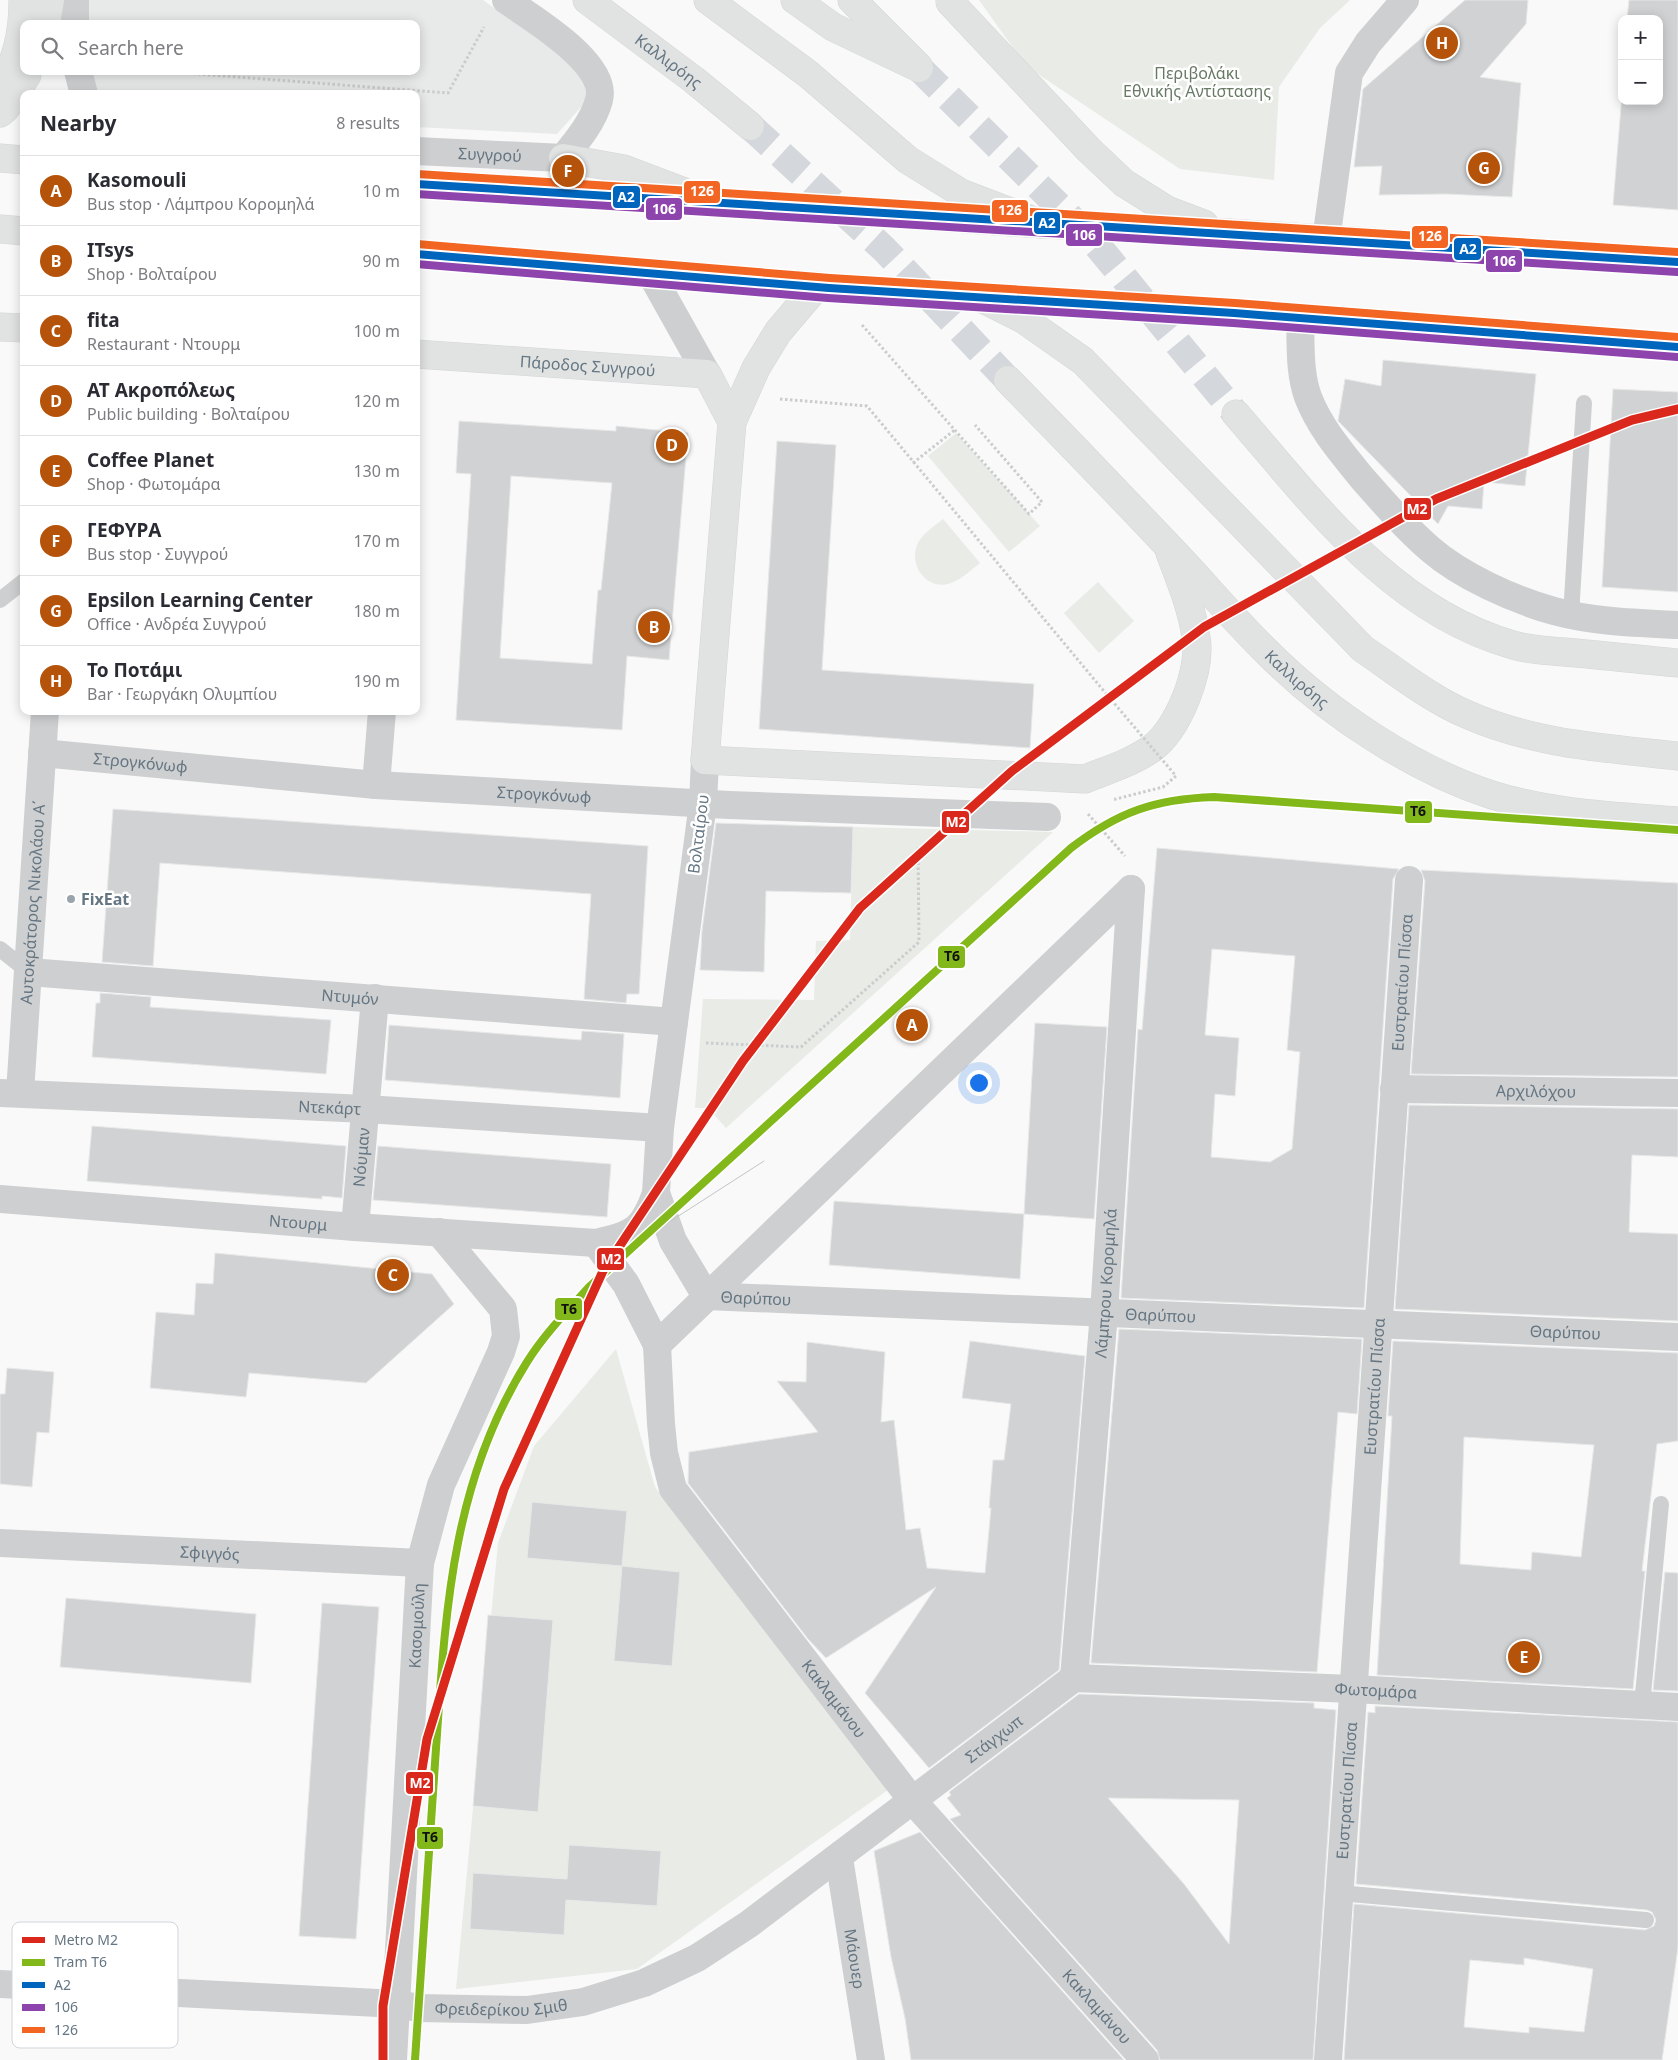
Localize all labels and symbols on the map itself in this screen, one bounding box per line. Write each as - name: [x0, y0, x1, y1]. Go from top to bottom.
- pin: H: [1426, 24, 1458, 62]
- street label: Καλλιρόης: [631, 29, 707, 94]
- park label: Περιβολάκι Εθνικής Αντίστασης: [1123, 62, 1271, 102]
- street label: Συγγρού: [458, 142, 522, 167]
- pin: G: [1468, 149, 1500, 187]
- pin: F: [552, 152, 584, 190]
- line badge: 126: [683, 180, 721, 204]
- text: 126: [690, 181, 714, 200]
- line badge: Α2: [612, 185, 641, 209]
- text: Α2: [617, 187, 635, 206]
- line badge: 106: [645, 197, 683, 221]
- text: 106: [652, 199, 676, 218]
- line badge: 126: [991, 199, 1029, 223]
- text: 126: [998, 200, 1022, 219]
- line badge: Α2: [1033, 211, 1061, 235]
- text: Α2: [1038, 213, 1056, 232]
- line badge: 106: [1065, 223, 1103, 247]
- text: 106: [1072, 225, 1096, 244]
- line badge: 126: [1411, 225, 1449, 249]
- text: 126: [1418, 226, 1442, 245]
- line badge: Α2: [1453, 237, 1482, 261]
- text: Α2: [1459, 239, 1477, 258]
- line badge: 106: [1485, 249, 1523, 273]
- text: 106: [1492, 251, 1516, 270]
- street label: Πάροδος Συγγρού: [519, 350, 656, 381]
- pin: D: [656, 426, 688, 464]
- line badge: Μ2: [1403, 497, 1432, 521]
- text: Μ2: [1406, 499, 1428, 518]
- pin: B: [638, 608, 670, 646]
- street label: Καλλιρόης: [1260, 645, 1334, 713]
- street label: Στρογκόνωφ: [92, 747, 189, 778]
- street label: Στρογκόνωφ: [496, 781, 592, 808]
- street label: Βολταίρου: [682, 793, 714, 875]
- street label: Αυτοκράτορος Νικολάου Α΄: [15, 800, 50, 1005]
- line badge: Τ6: [1404, 800, 1433, 824]
- text: Τ6: [1410, 801, 1426, 820]
- line badge: Μ2: [941, 810, 970, 834]
- text: Μ2: [945, 812, 967, 831]
- place label: FixEat: [81, 888, 129, 910]
- marker: FixEat: [65, 893, 77, 905]
- street label: Ευστρατίου Πίσσα: [1386, 913, 1418, 1052]
- line badge: Τ6: [937, 945, 966, 969]
- text: Τ6: [944, 946, 960, 965]
- street label: Ντυμόν: [321, 984, 379, 1010]
- pin: A: [896, 1006, 928, 1044]
- your location: [966, 1070, 992, 1096]
- street label: Αρχιλόχου: [1496, 1079, 1576, 1103]
- street label: Ντεκάρτ: [298, 1095, 362, 1120]
- street label: Νόυμαν: [348, 1127, 375, 1188]
- street label: Λάμπρου Κορομηλά: [1089, 1208, 1122, 1359]
- street label: Ντουρμ: [268, 1209, 328, 1236]
- line badge: Μ2: [596, 1247, 625, 1271]
- text: Μ2: [600, 1249, 622, 1268]
- pin: C: [377, 1256, 409, 1294]
- street label: Θαρύπου: [720, 1286, 792, 1311]
- line badge: Τ6: [554, 1297, 583, 1321]
- text: Τ6: [561, 1299, 577, 1318]
- street label: Θαρύπου: [1125, 1303, 1197, 1328]
- street label: Ευστρατίου Πίσσα: [1359, 1317, 1390, 1456]
- street label: Θαρύπου: [1529, 1320, 1601, 1345]
- street label: Σφιγγός: [179, 1541, 240, 1565]
- street label: Κασομούλη: [403, 1582, 430, 1669]
- pin: E: [1508, 1638, 1540, 1676]
- street label: Κακλαμάνου: [797, 1655, 871, 1742]
- street label: Φωτομάρα: [1334, 1677, 1418, 1704]
- street label: Στάγχωπ: [960, 1709, 1027, 1768]
- street label: Ευστρατίου Πίσσα: [1331, 1721, 1362, 1860]
- line badge: Μ2: [405, 1771, 434, 1795]
- text: Μ2: [409, 1773, 431, 1792]
- line badge: Τ6: [416, 1826, 444, 1850]
- text: Τ6: [422, 1827, 438, 1846]
- legend: [12, 1922, 178, 2048]
- street label: Μάουερ: [839, 1927, 871, 1990]
- text: Metro Μ2: [54, 1930, 118, 1949]
- text: Tram Τ6: [54, 1952, 107, 1971]
- street label: Κακλαμάνου: [1058, 1964, 1136, 2049]
- text: Α2: [54, 1975, 71, 1994]
- street label: Φρειδερίκου Σμιθ: [434, 1993, 569, 2021]
- text: 106: [54, 1997, 78, 2016]
- text: 126: [54, 2020, 78, 2039]

